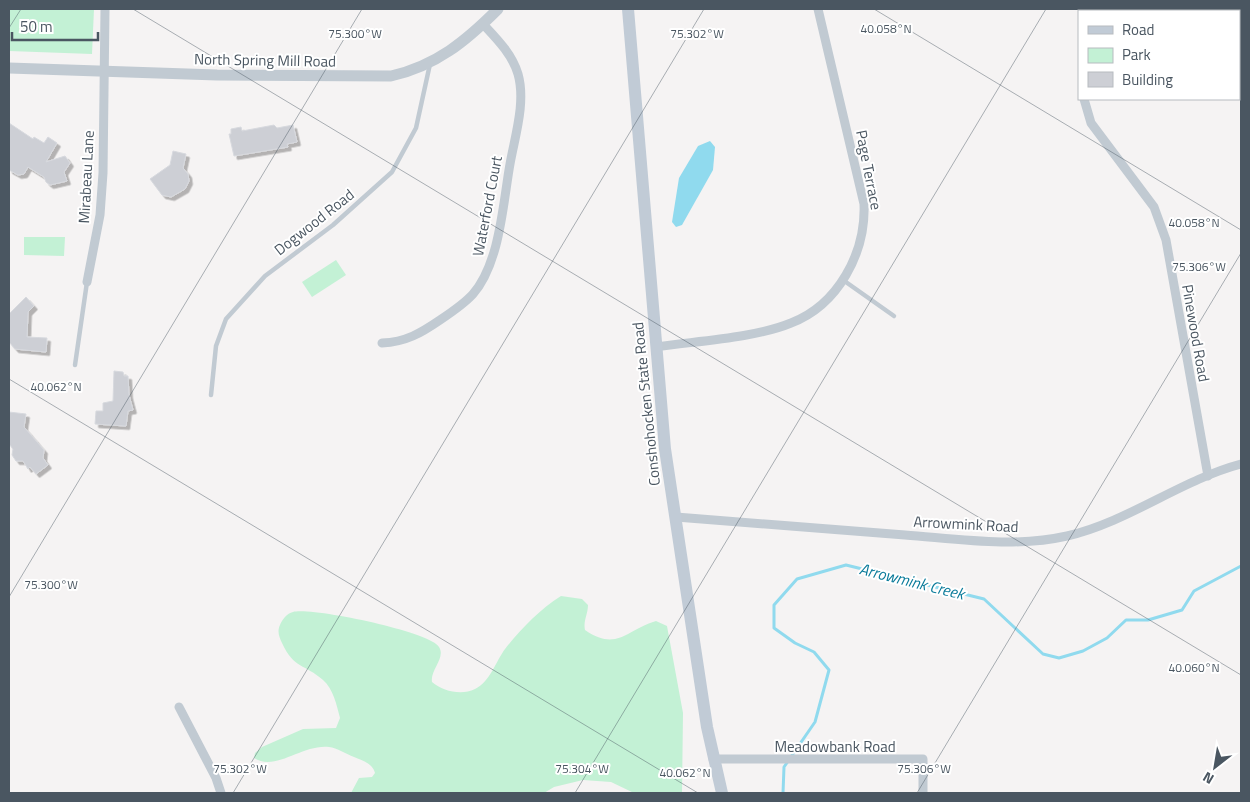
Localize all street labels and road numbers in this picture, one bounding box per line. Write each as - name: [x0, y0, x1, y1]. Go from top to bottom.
- street label: North Spring Mill Road: [194, 47, 336, 73]
- street label: Page Terrace: [850, 128, 888, 212]
- street label: Mirabeau Lane: [72, 130, 100, 224]
- street label: Waterford Court: [466, 153, 508, 258]
- street label: Dogwood Road: [269, 183, 359, 261]
- street label: Pinewood Road: [1176, 282, 1216, 384]
- street label: Conshohocken State Road: [626, 321, 666, 487]
- street label: Arrowmink Road: [913, 510, 1019, 538]
- street label: Meadowbank Road: [774, 735, 896, 758]

